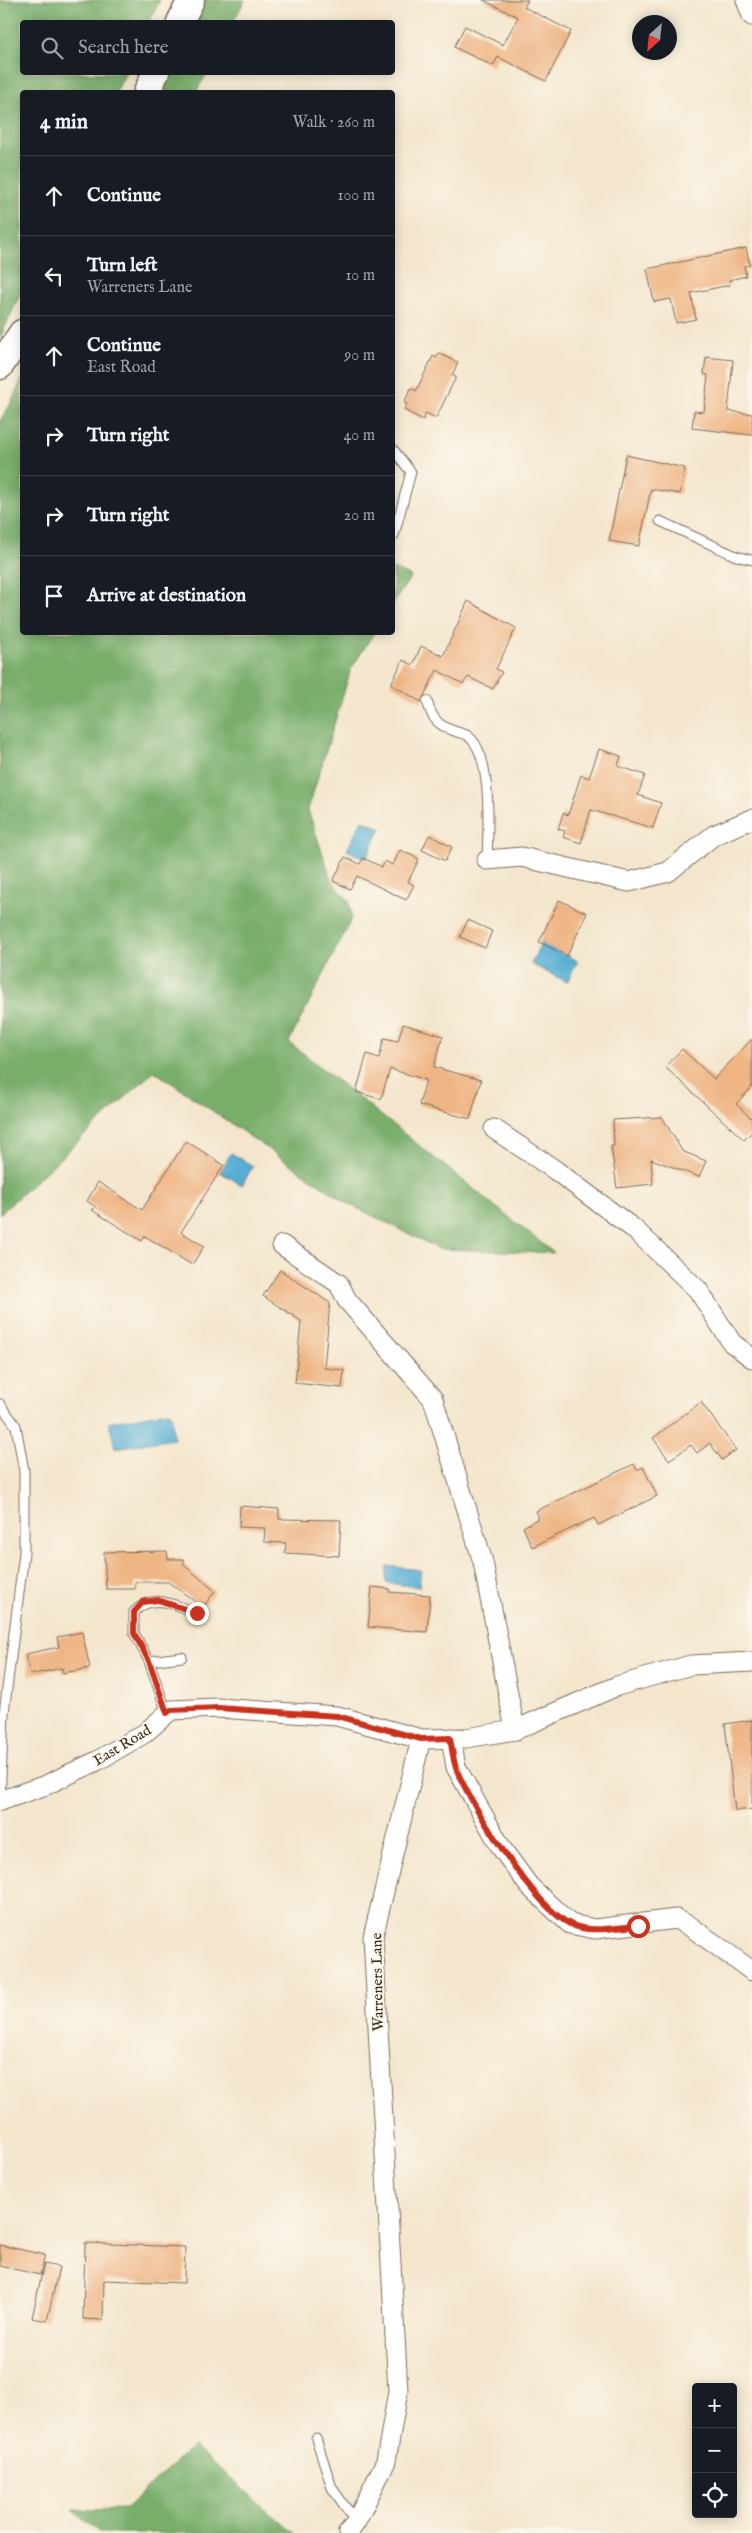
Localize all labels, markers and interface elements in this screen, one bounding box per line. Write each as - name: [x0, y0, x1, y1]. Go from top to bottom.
- north arrow: [632, 15, 677, 60]
- search box: [20, 20, 395, 75]
- icon: search: [38, 34, 66, 62]
- text: Search here: [78, 36, 169, 60]
- text: 4 min: [40, 109, 88, 136]
- text: Walk · 260 m: [292, 113, 375, 133]
- icon: ahead: [40, 182, 68, 210]
- text: Continue: [87, 184, 161, 208]
- text: 100 m: [338, 186, 375, 206]
- text: Turn left: [87, 254, 158, 278]
- icon: left: [40, 262, 68, 290]
- text: 10 m: [345, 266, 375, 286]
- text: Warreners Lane: [87, 278, 192, 298]
- text: Continue: [87, 334, 161, 358]
- icon: ahead: [40, 342, 68, 370]
- text: 90 m: [344, 346, 375, 366]
- text: East Road: [87, 358, 156, 378]
- icon: right: [40, 422, 68, 450]
- text: Turn right: [87, 424, 169, 448]
- text: 40 m: [343, 426, 375, 446]
- icon: right: [40, 502, 68, 530]
- text: Turn right: [87, 504, 169, 528]
- text: 20 m: [344, 506, 375, 526]
- icon: arrive: [40, 582, 68, 610]
- text: Arrive at destination: [87, 584, 246, 608]
- route end: [186, 1602, 209, 1625]
- street label: East Road: [90, 1720, 156, 1770]
- route start: [627, 1915, 650, 1938]
- street label: Warreners Lane: [367, 1932, 388, 2032]
- map controls: [692, 2383, 737, 2518]
- button: +: [692, 2383, 737, 2428]
- button: −: [692, 2428, 737, 2473]
- button: locate: [692, 2473, 737, 2518]

